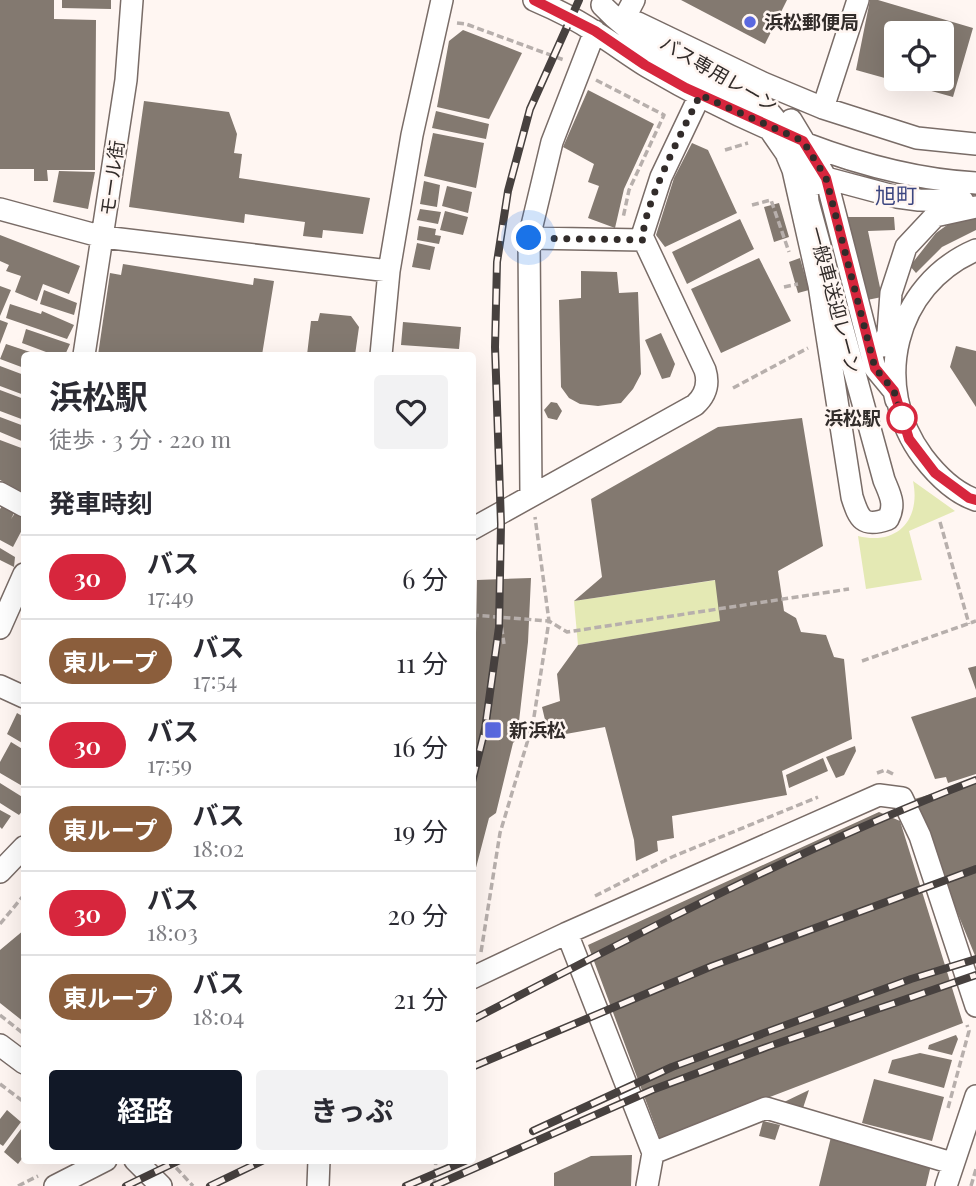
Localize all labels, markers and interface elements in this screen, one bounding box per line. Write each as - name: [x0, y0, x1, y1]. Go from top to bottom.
- place label: 浜松郵便局: [764, 8, 859, 34]
- marker: 浜松郵便局: [742, 14, 758, 30]
- map controls: [884, 21, 954, 91]
- button: locate: [884, 21, 954, 91]
- street label: バス専用レーン: [656, 29, 783, 117]
- street label: モール街: [93, 138, 129, 217]
- district label: 旭町: [875, 180, 917, 208]
- your location: [511, 220, 546, 255]
- street label: 一般車送迎レーン: [804, 223, 868, 376]
- text: 浜松駅: [49, 373, 148, 417]
- button: heart: [374, 375, 448, 449]
- marker: 浜松駅: [887, 403, 917, 433]
- place label: 浜松駅: [824, 404, 881, 430]
- text: 徒歩 · 3 分 · 220 m: [49, 423, 231, 454]
- text: 発車時刻: [49, 485, 153, 520]
- text: バス: [147, 545, 199, 580]
- text: 30: [74, 561, 101, 593]
- text: 6 分: [402, 561, 448, 596]
- text: 17:49: [147, 580, 194, 611]
- text: バス: [193, 629, 245, 664]
- text: 東ループ: [63, 645, 158, 677]
- text: 11 分: [396, 645, 448, 680]
- text: 17:54: [193, 664, 237, 695]
- text: バス: [147, 713, 199, 748]
- place label: 新浜松: [509, 716, 566, 742]
- marker: 新浜松: [483, 720, 503, 740]
- text: 30: [74, 729, 101, 761]
- text: 16 分: [392, 729, 448, 764]
- text: 17:59: [147, 748, 192, 779]
- text: バス: [193, 797, 245, 832]
- text: 東ループ: [63, 813, 158, 845]
- text: 19 分: [393, 813, 448, 848]
- text: 18:02: [193, 832, 244, 863]
- text: バス: [147, 881, 199, 916]
- text: 30: [74, 897, 101, 929]
- text: 20 分: [387, 897, 448, 932]
- text: 18:03: [147, 916, 198, 947]
- text: バス: [193, 965, 245, 1000]
- text: 東ループ: [63, 981, 158, 1013]
- text: 21 分: [393, 981, 448, 1016]
- text: 18:04: [193, 1000, 244, 1031]
- button: 経路: [49, 1070, 242, 1150]
- button: きっぷ: [256, 1070, 448, 1150]

